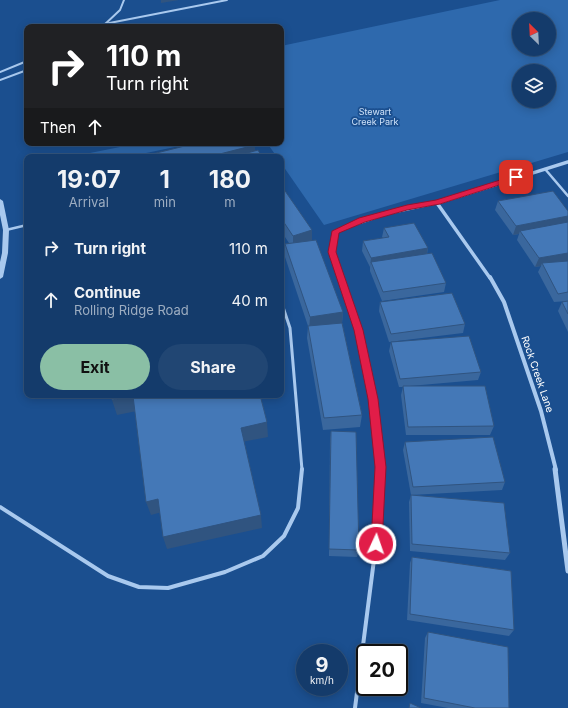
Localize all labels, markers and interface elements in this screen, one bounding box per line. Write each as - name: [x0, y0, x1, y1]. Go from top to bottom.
- north arrow: [512, 12, 556, 56]
- map controls: [512, 12, 556, 108]
- text: 110 m: [106, 39, 181, 73]
- icon: right: [40, 40, 92, 92]
- button: layers: [512, 64, 556, 108]
- text: Turn right: [106, 73, 189, 94]
- park label: Stewart Creek Park: [351, 106, 399, 127]
- icon: ahead: [84, 116, 106, 138]
- text: Then: [40, 118, 76, 137]
- pin: [499, 160, 533, 194]
- text: 19:07: [57, 165, 121, 194]
- text: 1: [160, 165, 170, 194]
- text: 180: [209, 165, 251, 194]
- icon: arrive: [505, 166, 527, 188]
- text: Arrival: [69, 194, 109, 210]
- text: min: [154, 194, 176, 210]
- text: m: [224, 194, 236, 210]
- icon: right: [40, 237, 62, 259]
- text: Turn right: [74, 239, 146, 258]
- text: 110 m: [229, 239, 268, 258]
- text: Continue: [74, 283, 141, 302]
- icon: ahead: [40, 289, 62, 311]
- text: 40 m: [231, 291, 268, 310]
- text: Rolling Ridge Road: [74, 302, 189, 318]
- street label: Rock Creek Lane: [519, 334, 557, 414]
- button: Exit: [40, 344, 150, 390]
- button: Share: [158, 344, 268, 390]
- position arrow: [355, 523, 397, 565]
- speed limit sign: 20: [356, 644, 408, 696]
- text: 9: [315, 653, 328, 677]
- text: km/h: [310, 674, 334, 686]

